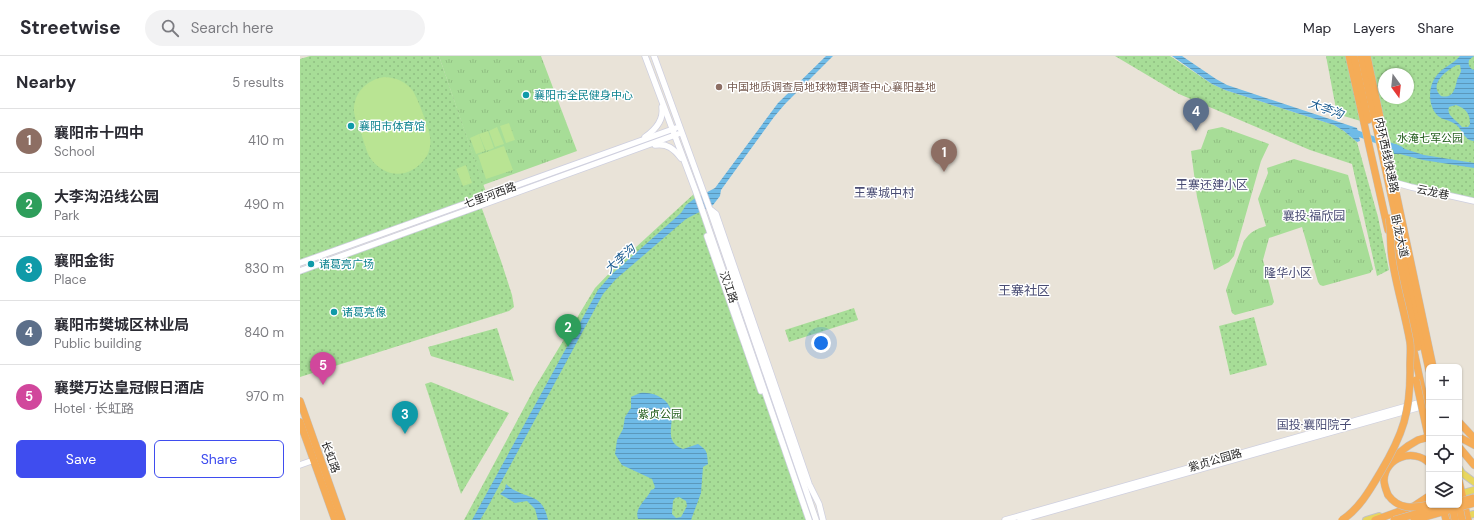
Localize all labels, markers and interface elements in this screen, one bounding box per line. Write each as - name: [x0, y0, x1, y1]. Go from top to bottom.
- search box: [145, 10, 425, 46]
- text: Streetwise: [20, 15, 121, 40]
- icon: search: [159, 17, 181, 39]
- text: Search here: [191, 18, 273, 38]
- text: Map: [1303, 19, 1331, 37]
- text: Layers: [1353, 19, 1395, 37]
- text: Share: [1417, 19, 1454, 37]
- north arrow: [1378, 68, 1414, 104]
- text: Nearby: [16, 71, 76, 93]
- text: 5 results: [232, 74, 284, 91]
- place label: 中国地质调查局地球物理调查中心襄阳基地: [727, 80, 936, 94]
- marker: 中国地质调查局地球物理调查中心襄阳基地: [714, 82, 724, 92]
- place label: 襄阳市全民健身中心: [534, 88, 633, 102]
- marker: 襄阳市全民健身中心: [521, 90, 531, 100]
- water label: 大李沟: [1306, 95, 1348, 123]
- pin: 4: [1183, 98, 1209, 131]
- street label: 内环西线快速路: [1372, 116, 1402, 194]
- place label: 襄阳市体育馆: [359, 119, 425, 133]
- marker: 襄阳市体育馆: [346, 121, 356, 131]
- text: 襄阳市十四中: [54, 123, 144, 143]
- park label: 水淹七军公园: [1397, 131, 1463, 145]
- text: 1: [27, 132, 31, 149]
- text: 410 m: [248, 132, 284, 149]
- pin: 1: [931, 139, 957, 172]
- text: School: [54, 143, 95, 160]
- district label: 王寨还建小区: [1176, 177, 1248, 193]
- street label: 七里河西路: [462, 179, 518, 211]
- street label: 云龙巷: [1415, 182, 1451, 202]
- district label: 王寨城中村: [854, 185, 915, 201]
- text: 大李沟沿线公园: [54, 187, 159, 207]
- text: 2: [25, 196, 33, 213]
- text: 490 m: [244, 196, 284, 213]
- text: Park: [54, 207, 80, 224]
- district label: 襄投·福欣园: [1283, 208, 1345, 224]
- street label: 卧龙大道: [1388, 213, 1412, 259]
- water label: 大李沟: [601, 240, 640, 277]
- text: 襄阳金街: [54, 251, 114, 271]
- place label: 诸葛亮广场: [319, 257, 374, 271]
- marker: 诸葛亮广场: [306, 259, 316, 269]
- text: 3: [25, 260, 33, 277]
- text: 830 m: [244, 260, 284, 277]
- district label: 隆华小区: [1264, 265, 1312, 281]
- street label: 汉江路: [717, 269, 741, 305]
- text: Place: [54, 271, 86, 288]
- district label: 王寨社区: [998, 282, 1050, 299]
- place label: 诸葛亮像: [342, 305, 386, 319]
- marker: 诸葛亮像: [329, 307, 339, 317]
- pin: 2: [555, 314, 581, 347]
- text: 襄阳市樊城区林业局: [54, 315, 189, 335]
- text: 4: [25, 324, 33, 341]
- text: 840 m: [244, 324, 284, 341]
- your location: [811, 333, 831, 353]
- text: Public building: [54, 335, 142, 352]
- pin: 5: [310, 352, 336, 385]
- map controls: [1426, 364, 1462, 508]
- button: +: [1426, 364, 1462, 400]
- text: 襄樊万达皇冠假日酒店: [54, 378, 204, 398]
- text: 5: [25, 388, 33, 405]
- text: 970 m: [245, 388, 284, 405]
- text: Hotel · 长虹路: [54, 400, 134, 417]
- button: −: [1426, 400, 1462, 436]
- pin: 3: [392, 401, 418, 434]
- park label: 紫贞公园: [638, 407, 682, 421]
- district label: 国投·襄阳院子: [1277, 417, 1351, 433]
- button: locate: [1426, 436, 1462, 472]
- street label: 长虹路: [319, 439, 343, 475]
- button: Save: [16, 440, 146, 478]
- button: Share: [154, 440, 284, 478]
- street label: 紫贞公园路: [1187, 446, 1243, 474]
- button: layers: [1426, 472, 1462, 508]

